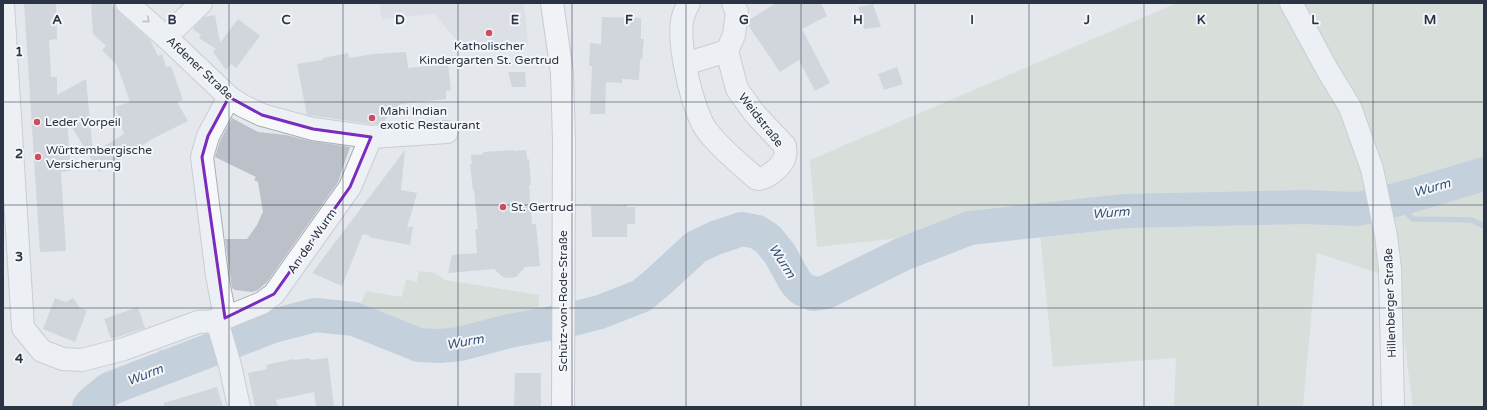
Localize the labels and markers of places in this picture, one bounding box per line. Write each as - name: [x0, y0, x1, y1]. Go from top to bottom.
- marker: Katholischer Kindergarten St. Gertrud: [484, 28, 494, 38]
- place label: Katholischer Kindergarten St. Gertrud: [419, 39, 559, 67]
- place label: Mahi Indian exotic Restaurant: [380, 104, 481, 132]
- marker: Mahi Indian exotic Restaurant: [367, 113, 377, 123]
- place label: Leder Vorpeil: [45, 115, 121, 129]
- marker: Leder Vorpeil: [32, 117, 42, 127]
- place label: Württembergische Versicherung: [46, 143, 152, 171]
- marker: Württembergische Versicherung: [33, 152, 43, 162]
- place label: St. Gertrud: [511, 200, 574, 214]
- marker: St. Gertrud: [498, 202, 508, 212]

